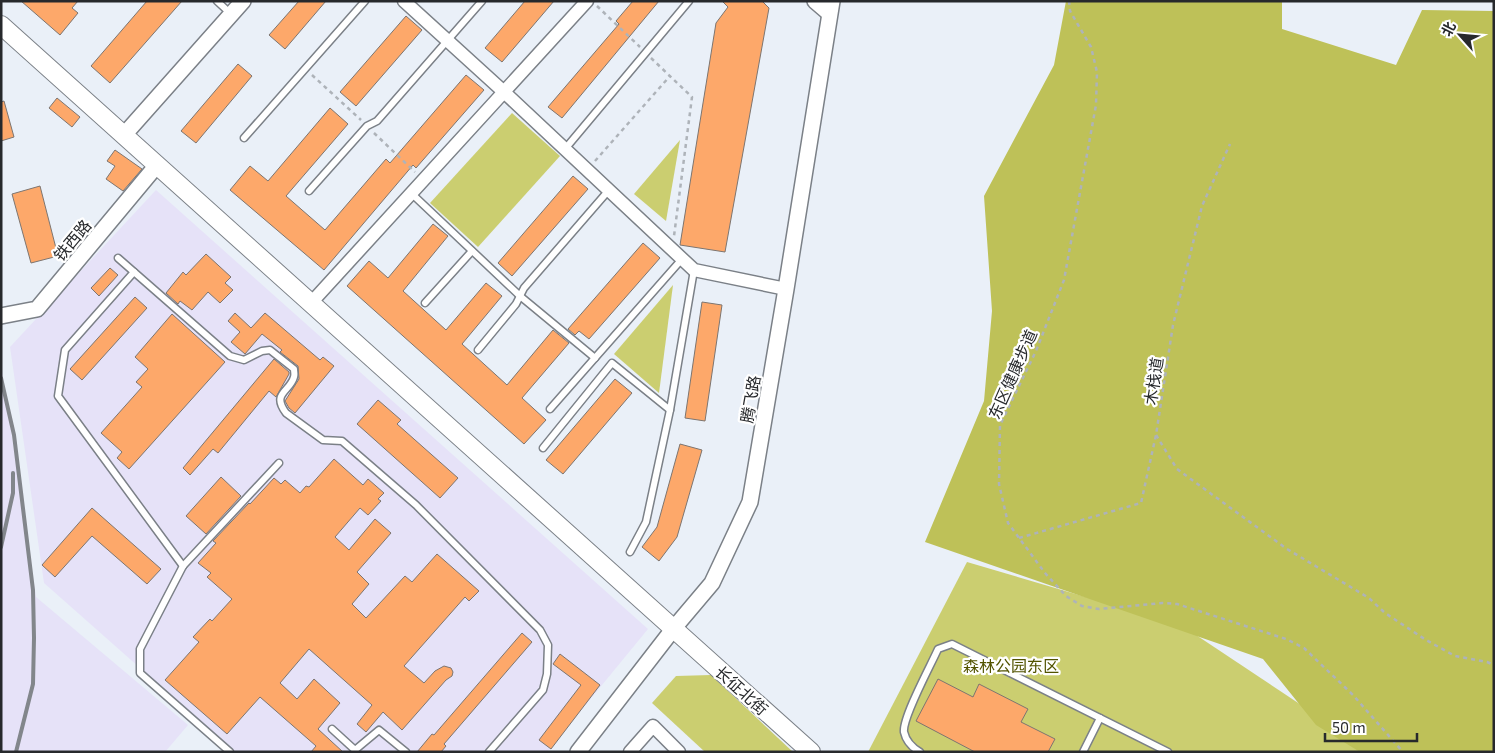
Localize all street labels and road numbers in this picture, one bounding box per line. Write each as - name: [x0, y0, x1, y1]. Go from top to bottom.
- street label: 铁西路: [49, 216, 95, 264]
- street label: 东区健康步道: [984, 326, 1040, 422]
- street label: 木栈道: [1140, 356, 1166, 406]
- street label: 腾飞路: [736, 374, 764, 424]
- street label: 长征北街: [712, 662, 772, 718]

